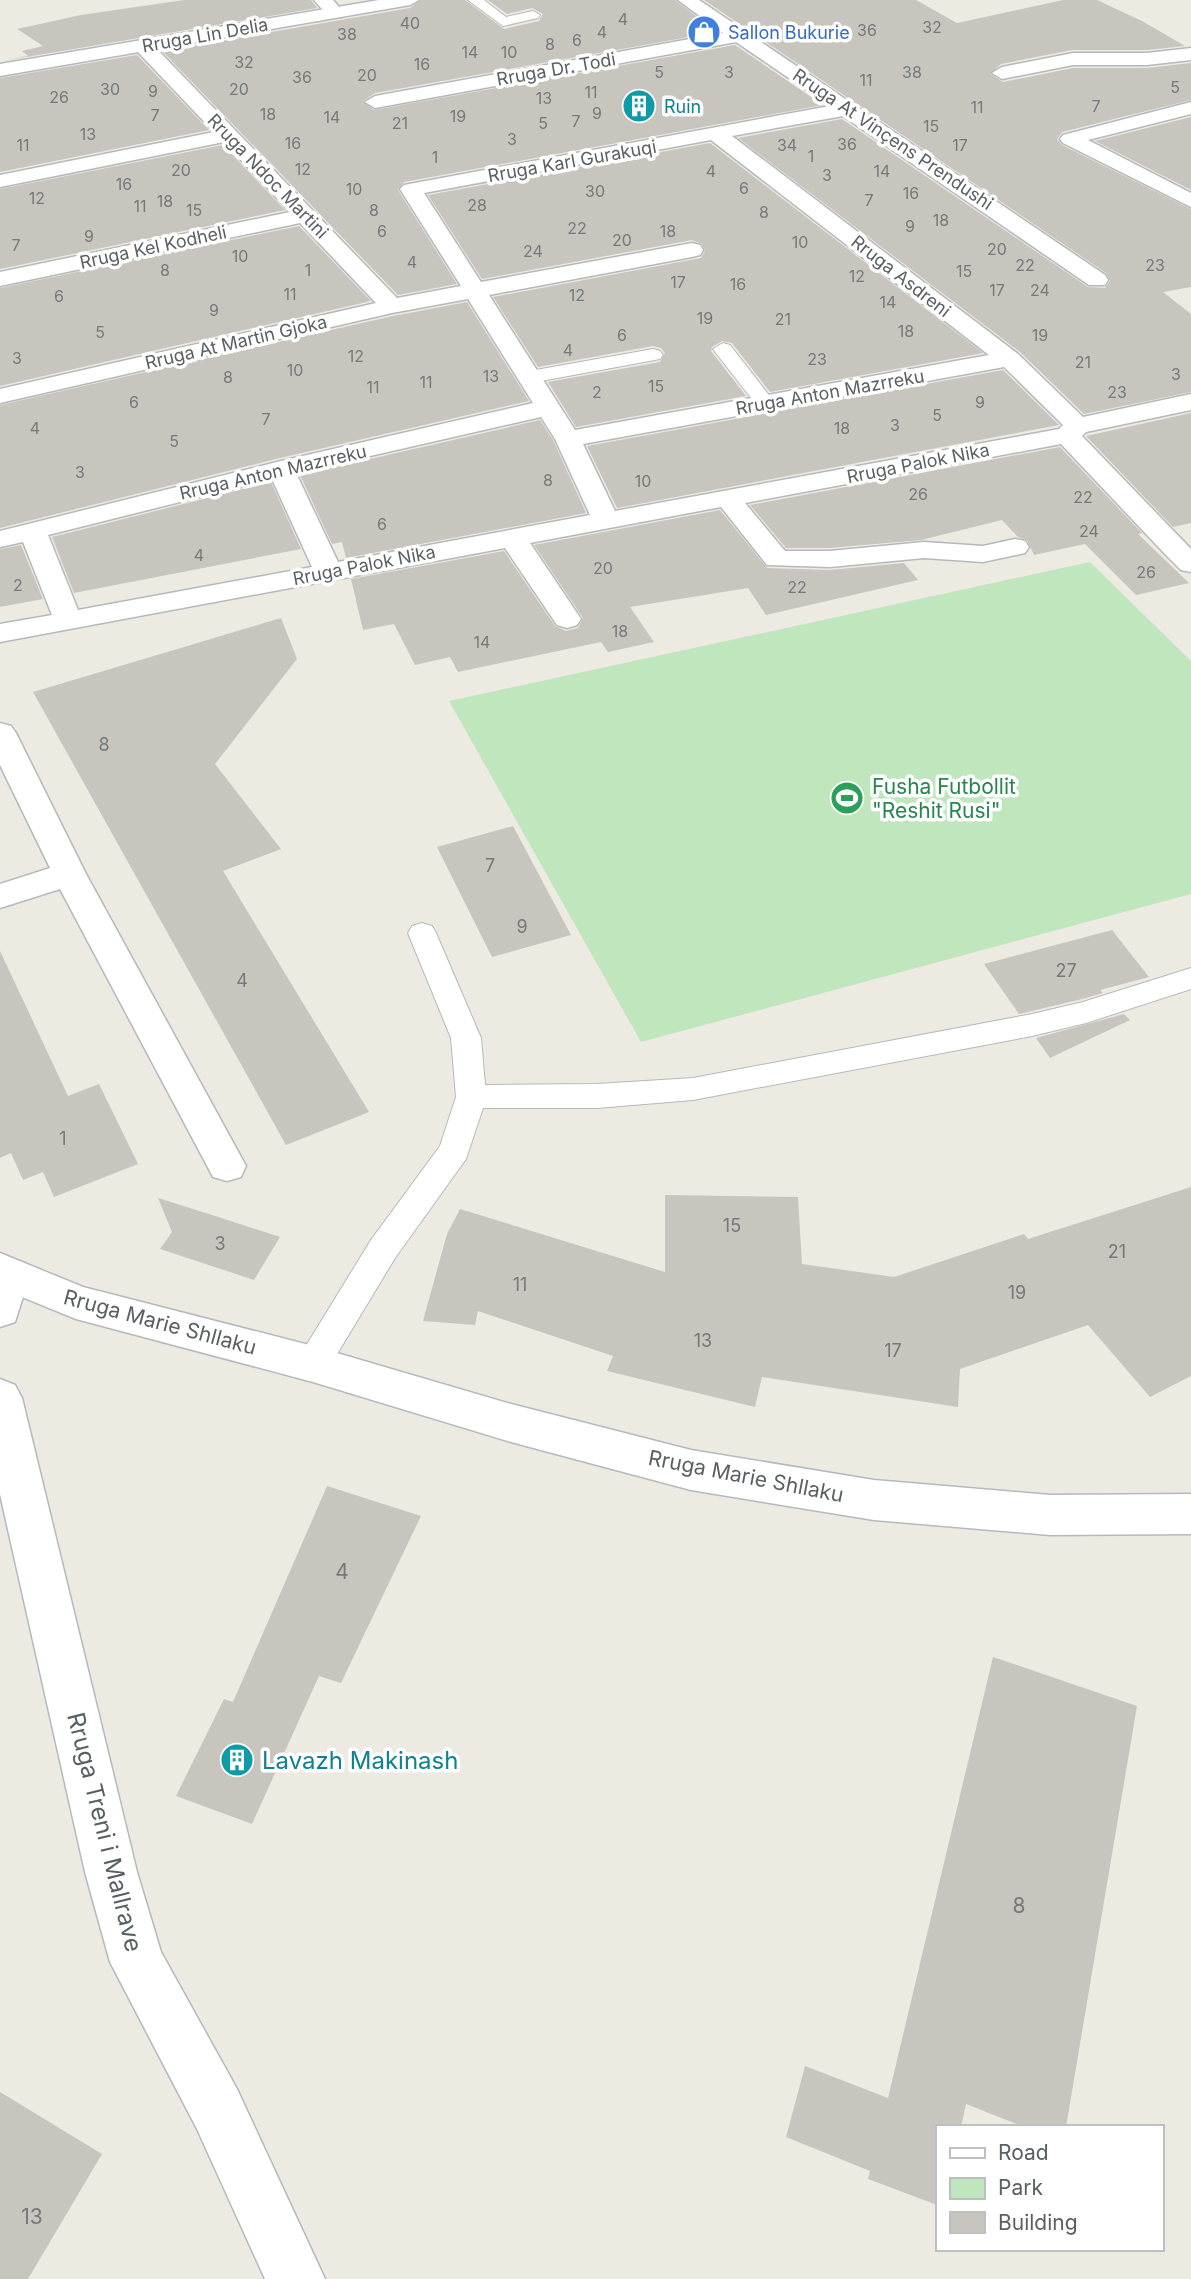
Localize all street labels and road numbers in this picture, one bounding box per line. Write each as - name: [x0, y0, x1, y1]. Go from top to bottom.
- street label: Rruga Lin Delia: [140, 14, 270, 56]
- street label: Rruga Dr. Todi: [495, 48, 617, 90]
- street label: Rruga At Vinçens Prendushi: [789, 64, 997, 214]
- street label: Rruga Ndoc Martini: [203, 110, 333, 242]
- street label: Rruga Karl Gurakuqi: [486, 136, 658, 186]
- street label: Rruga Kel Kodheli: [78, 221, 228, 273]
- street label: Rruga Asdreni: [847, 231, 955, 321]
- street label: Rruga At Martin Gjoka: [143, 311, 329, 373]
- street label: Rruga Anton Mazrreku: [734, 365, 926, 419]
- street label: Rruga Palok Nika: [845, 439, 991, 487]
- street label: Rruga Anton Mazrreku: [177, 440, 369, 504]
- street label: Rruga Palok Nika: [291, 541, 437, 589]
- street label: Rruga Marie Shllaku: [61, 1284, 259, 1360]
- street label: Rruga Marie Shllaku: [646, 1445, 846, 1507]
- street label: Rruga Treni i Mallrave: [61, 1709, 149, 1955]

